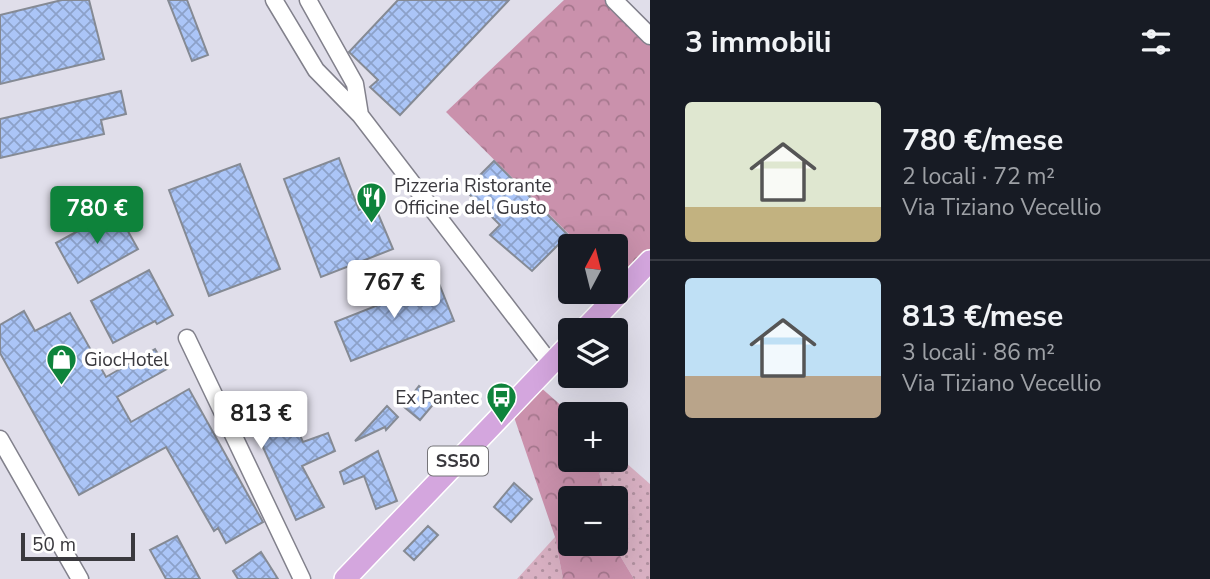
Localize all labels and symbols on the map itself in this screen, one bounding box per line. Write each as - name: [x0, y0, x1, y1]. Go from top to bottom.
- place label: Pizzeria Ristorante Officine del Gusto: [394, 173, 552, 221]
- restaurant icon: Pizzeria Ristorante Officine del Gusto: [354, 180, 388, 224]
- pin: 780 €: [48, 187, 146, 246]
- north arrow: [558, 234, 628, 304]
- pin: 767 €: [345, 260, 443, 320]
- shop icon: GiocHotel: [44, 343, 78, 387]
- place label: GiocHotel: [84, 347, 169, 373]
- bus stop icon: Ex Pantec: [485, 381, 519, 425]
- place label: Ex Pantec: [395, 385, 479, 411]
- pin: 813 €: [212, 392, 310, 451]
- road number: SS50: [428, 447, 488, 476]
- scale bar: [21, 530, 135, 562]

